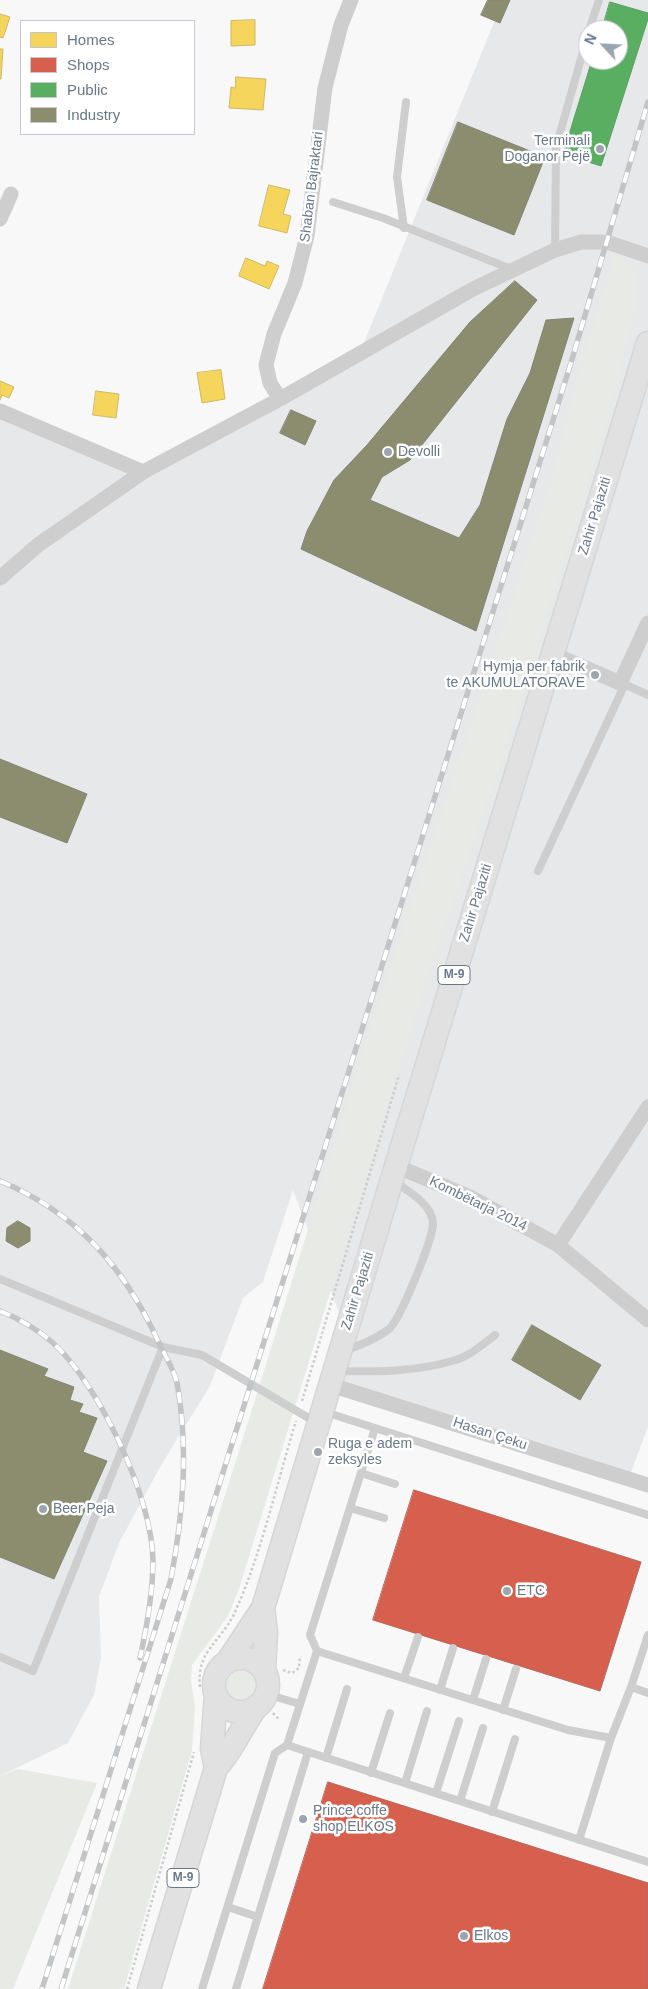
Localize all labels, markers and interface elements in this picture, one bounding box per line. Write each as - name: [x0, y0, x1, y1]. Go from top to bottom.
- legend: [20, 20, 195, 135]
- north arrow: [578, 20, 628, 70]
- text: Homes: [67, 31, 115, 48]
- text: N: [581, 31, 600, 47]
- text: Shops: [67, 56, 110, 73]
- text: Public: [67, 81, 108, 98]
- text: Industry: [67, 106, 120, 123]
- street label: Shaban Bajraktari: [297, 131, 327, 243]
- place label: Terminali Doganor Pejë: [504, 133, 590, 166]
- marker: Terminali Doganor Pejë: [594, 143, 606, 155]
- place label: Devolli: [398, 444, 440, 460]
- marker: Devolli: [382, 446, 394, 458]
- street label: Zahir Pajaziti: [575, 475, 615, 557]
- place label: Hymja per fabrik te AKUMULATORAVE: [447, 659, 585, 692]
- marker: Hymja per fabrik te AKUMULATORAVE: [589, 669, 601, 681]
- street label: Zahir Pajaziti: [456, 862, 496, 944]
- road number: M-9: [438, 966, 470, 984]
- street label: Kombëtarja 2014: [426, 1173, 530, 1235]
- street label: Zahir Pajaziti: [338, 1250, 378, 1332]
- street label: Hasan Çeku: [451, 1414, 529, 1454]
- place label: Ruga e adem zeksyles: [328, 1436, 412, 1468]
- marker: Ruga e adem zeksyles: [312, 1446, 324, 1458]
- place label: Beer Peja: [53, 1501, 114, 1517]
- marker: Beer Peja: [37, 1503, 49, 1515]
- place label: ETC: [517, 1583, 545, 1599]
- marker: ETC: [501, 1585, 513, 1597]
- place label: Prince coffe shop ELKOS: [313, 1803, 394, 1835]
- marker: Prince coffe shop ELKOS: [297, 1813, 309, 1825]
- road number: M-9: [167, 1869, 199, 1888]
- place label: Elkos: [474, 1928, 508, 1944]
- marker: Elkos: [458, 1930, 470, 1942]

